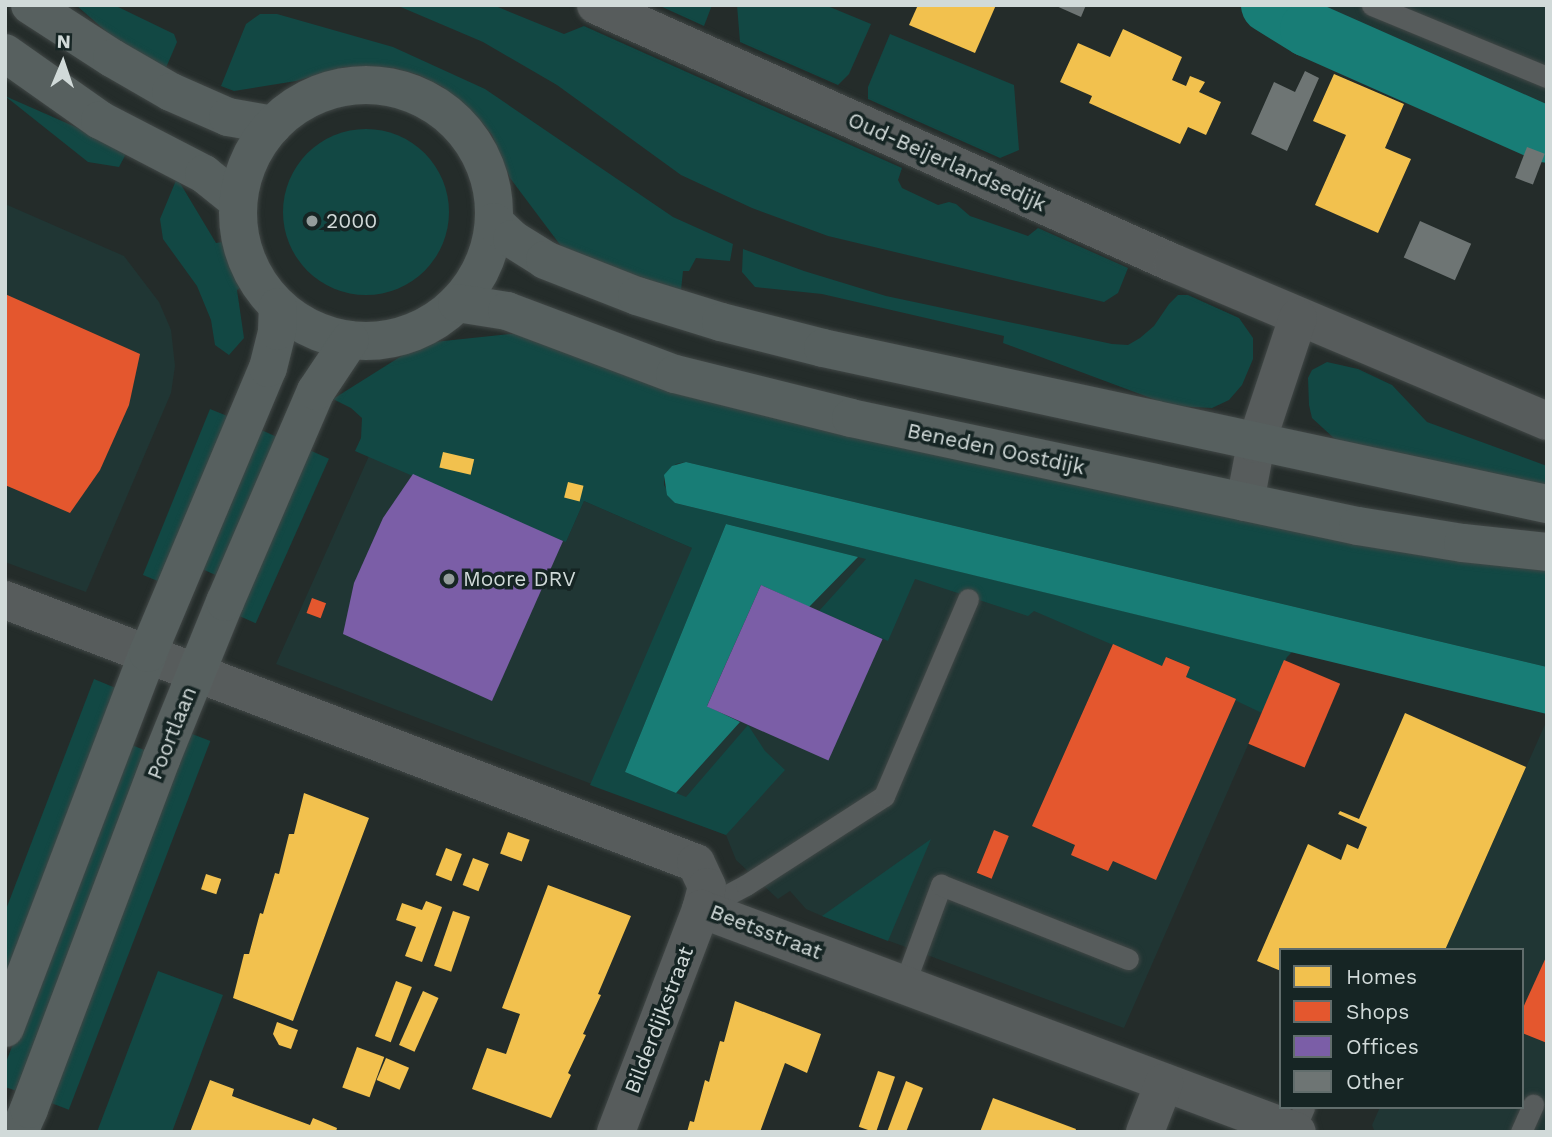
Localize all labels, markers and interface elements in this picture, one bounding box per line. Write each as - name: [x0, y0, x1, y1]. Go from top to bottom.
- north arrow: [28, 28, 98, 98]
- text: N: [56, 30, 71, 53]
- street label: Oud-Beijerlandsedijk: [844, 107, 1050, 217]
- place label: 2000: [326, 208, 377, 234]
- marker: 2000: [304, 213, 320, 229]
- street label: Beneden Oostdijk: [905, 418, 1087, 480]
- place label: Moore DRV: [463, 566, 576, 592]
- marker: Moore DRV: [441, 571, 457, 587]
- street label: Poortlaan: [142, 683, 202, 783]
- street label: Beetsstraat: [707, 899, 825, 965]
- street label: Bilderdijkstraat: [619, 943, 699, 1097]
- legend: [1279, 948, 1524, 1109]
- text: Homes: [1346, 964, 1417, 989]
- text: Shops: [1346, 999, 1409, 1024]
- text: Offices: [1346, 1034, 1419, 1059]
- text: Other: [1346, 1069, 1404, 1094]

